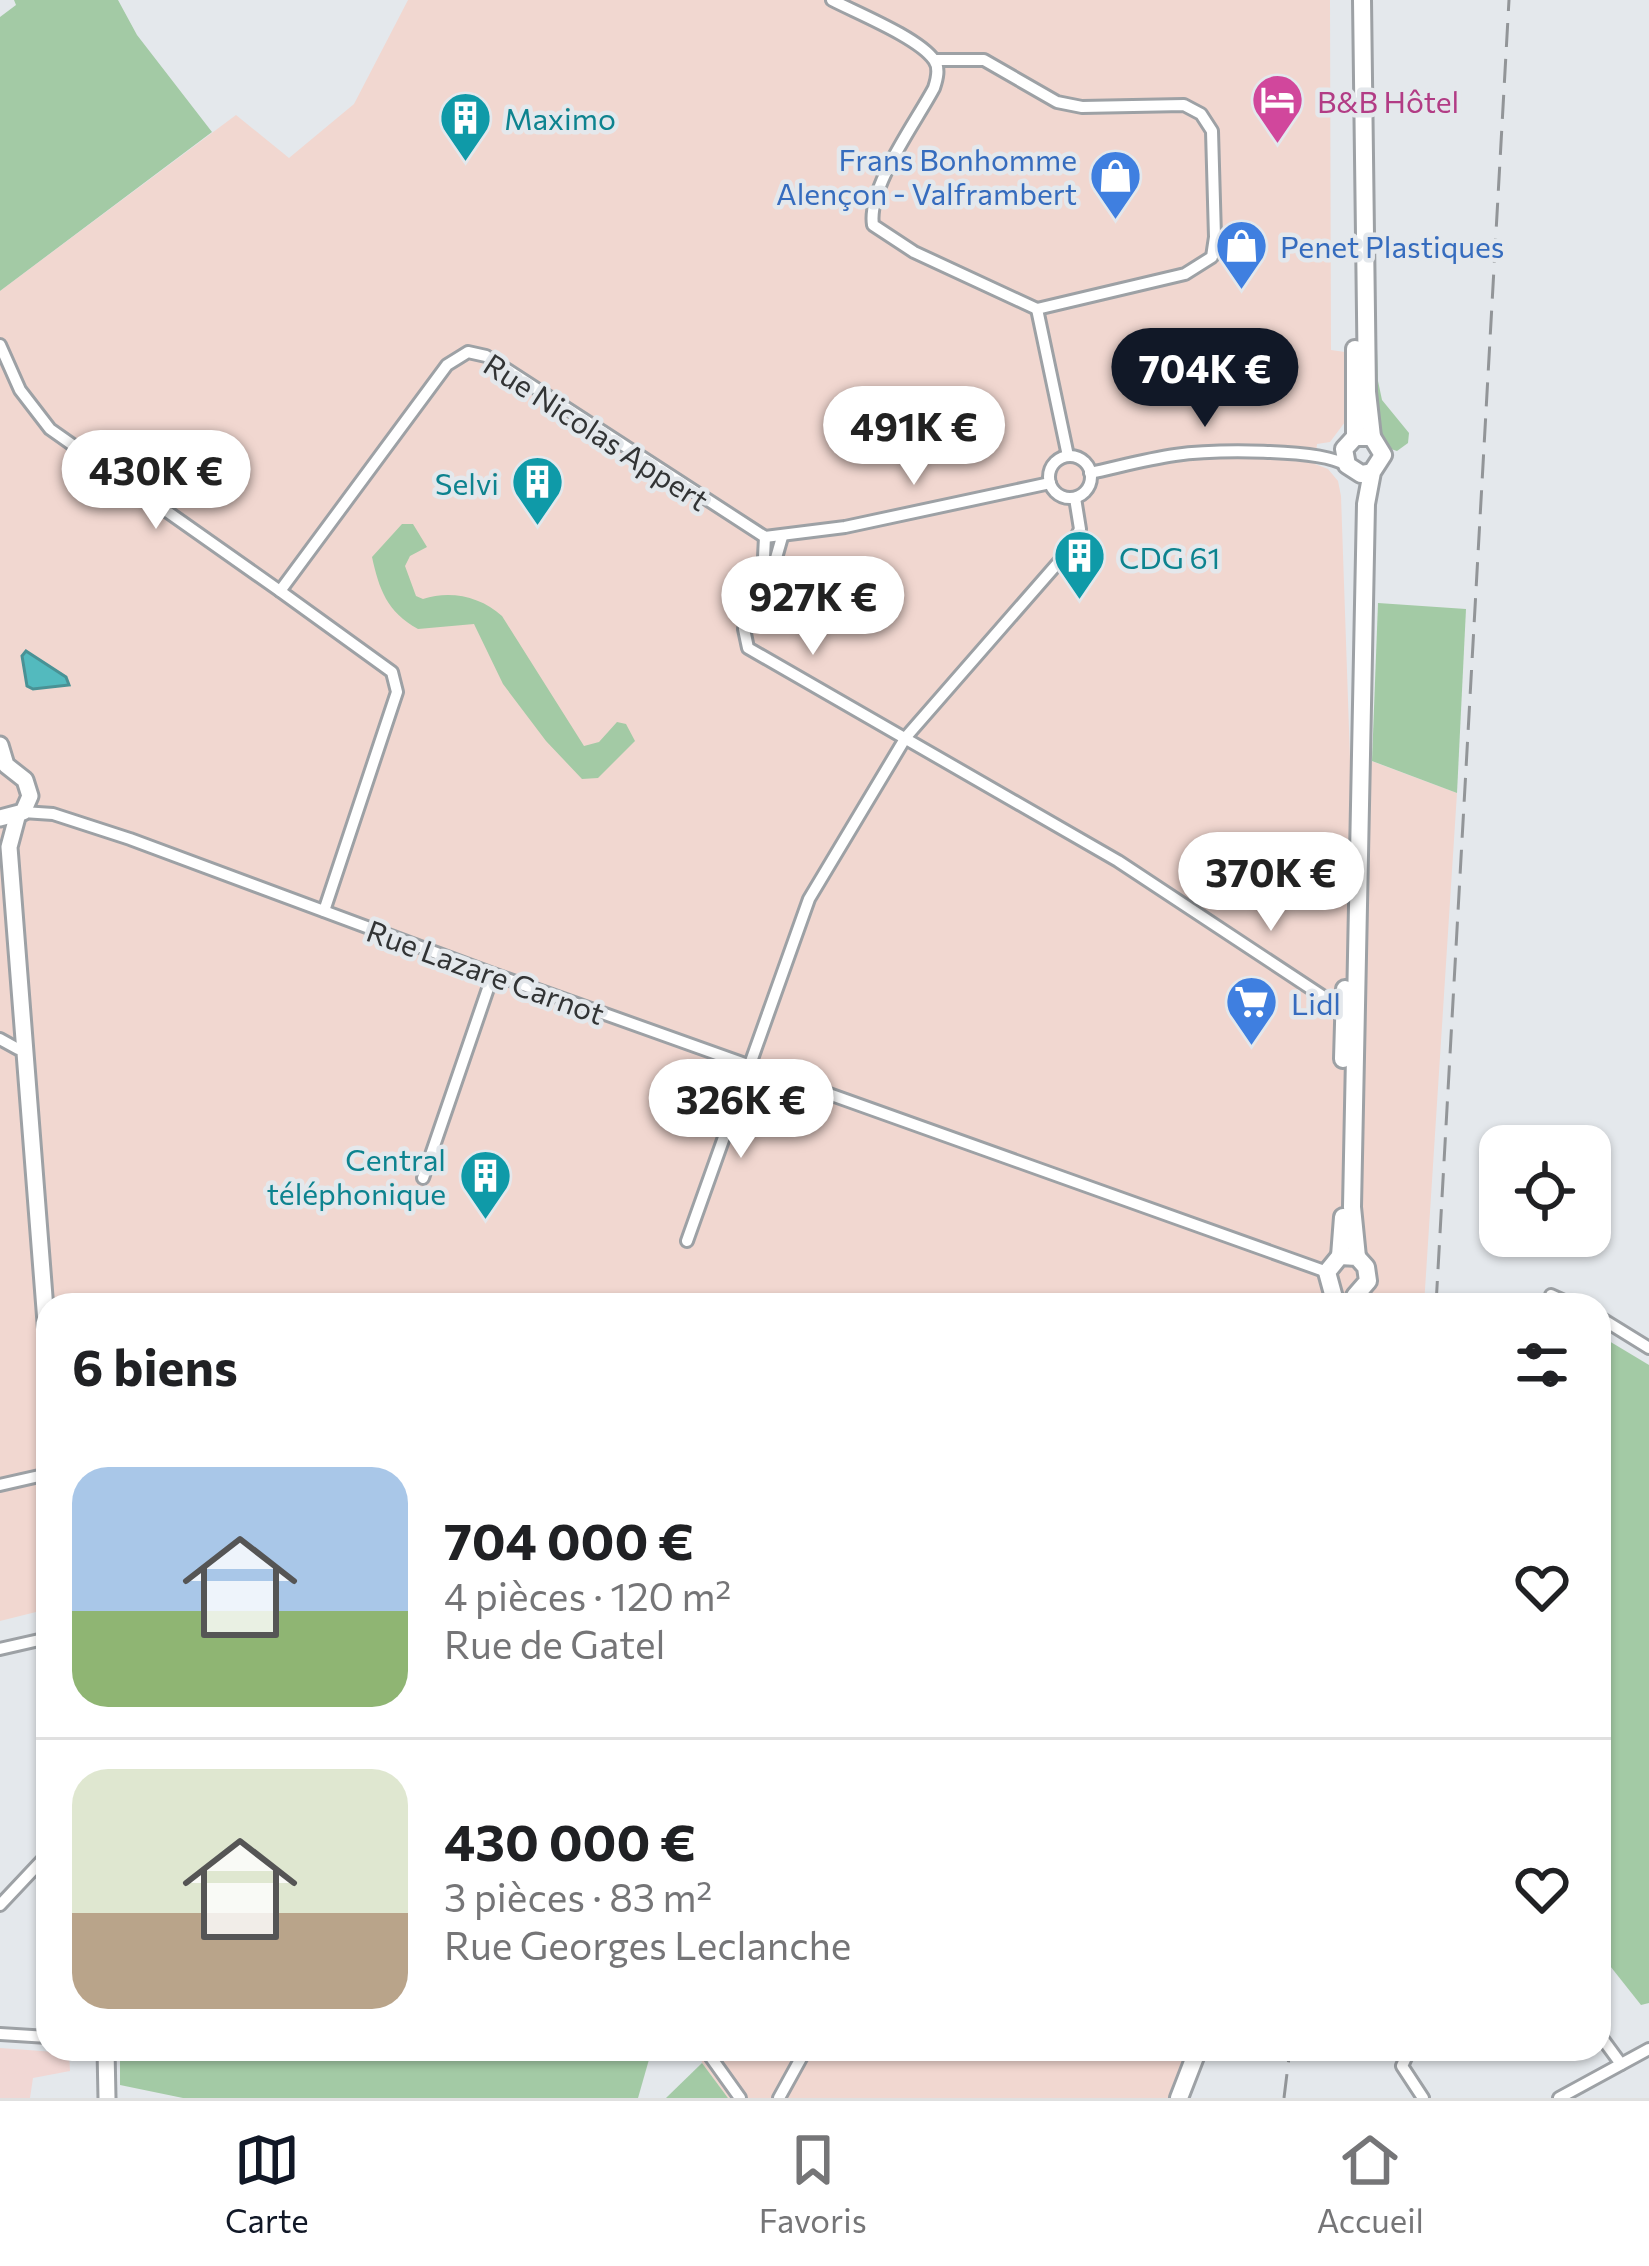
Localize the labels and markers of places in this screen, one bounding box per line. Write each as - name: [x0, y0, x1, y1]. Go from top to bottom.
- hotel icon: B&B Hôtel: [1250, 72, 1306, 146]
- place label: B&B Hôtel: [1317, 82, 1459, 119]
- building icon: Maximo: [437, 89, 493, 163]
- place label: Maximo: [504, 99, 616, 136]
- place label: Frans Bonhomme Alençon - Valframbert: [776, 140, 1077, 211]
- shop icon: Frans Bonhomme Alençon - Valframbert: [1088, 147, 1144, 221]
- shop icon: Penet Plastiques: [1213, 217, 1269, 291]
- place label: Penet Plastiques: [1280, 227, 1504, 264]
- pin: 704K €: [1107, 328, 1303, 430]
- pin: 491K €: [816, 386, 1012, 488]
- pin: 430K €: [58, 430, 254, 532]
- building icon: Selvi: [510, 454, 566, 528]
- place label: Selvi: [435, 464, 499, 501]
- building icon: CDG 61: [1052, 528, 1108, 602]
- place label: CDG 61: [1119, 538, 1220, 575]
- pin: 927K €: [715, 556, 911, 658]
- pin: 370K €: [1173, 832, 1369, 934]
- supermarket icon: Lidl: [1224, 974, 1280, 1048]
- place label: Lidl: [1291, 984, 1341, 1021]
- pin: 326K €: [643, 1059, 839, 1161]
- place label: Central téléphonique: [267, 1140, 446, 1211]
- building icon: Central téléphonique: [457, 1147, 513, 1221]

